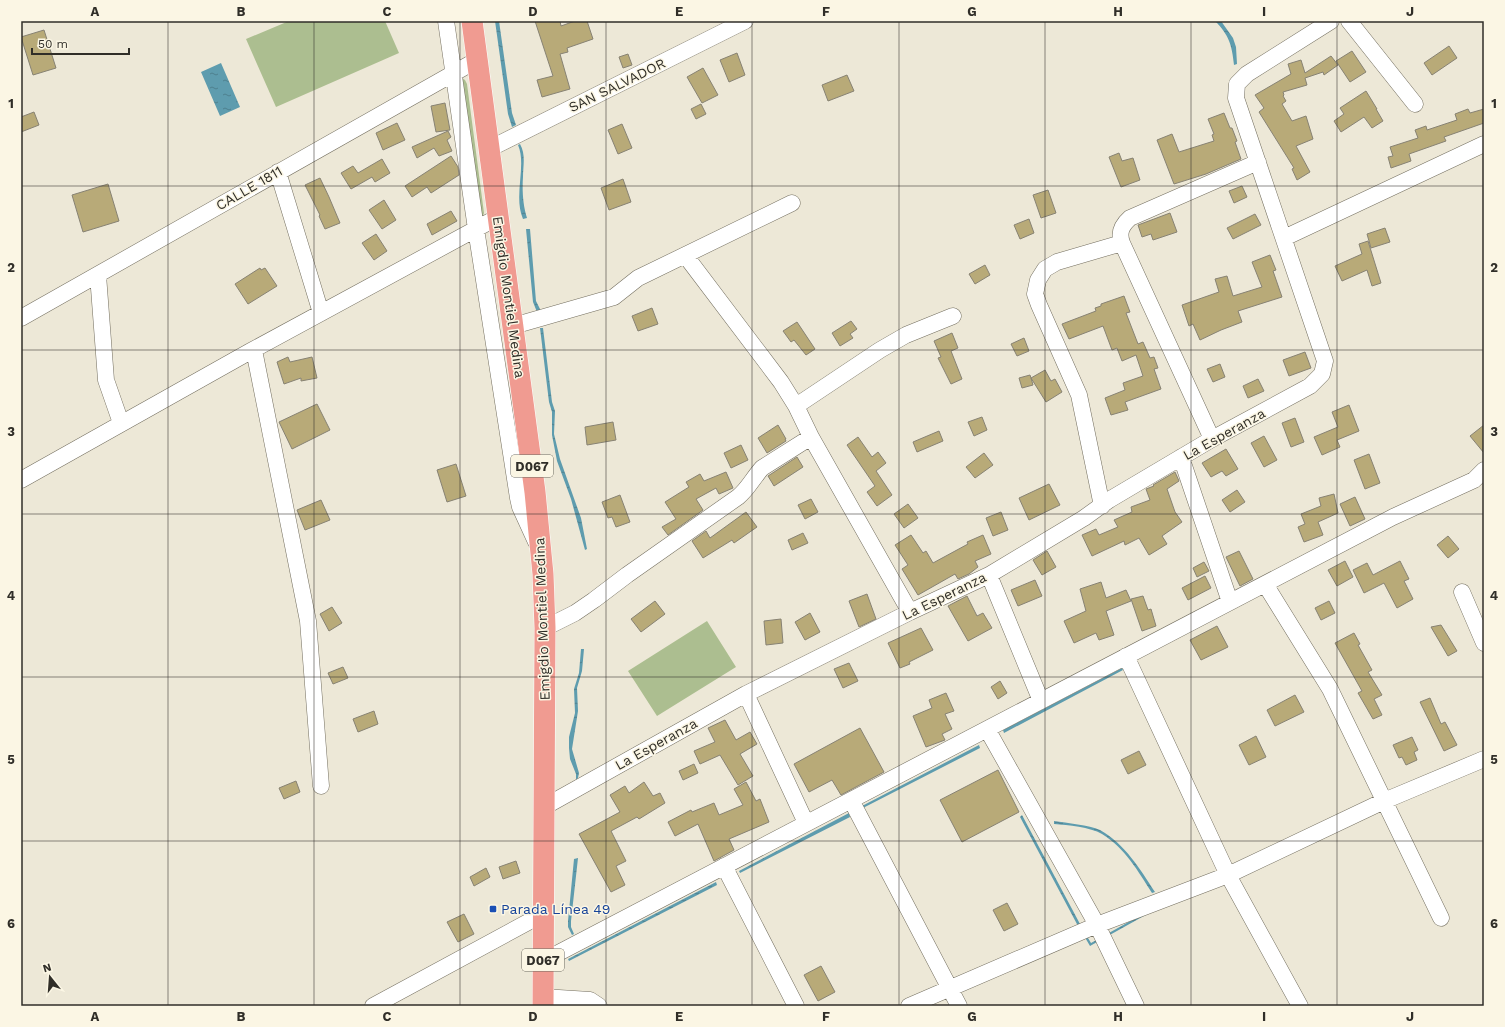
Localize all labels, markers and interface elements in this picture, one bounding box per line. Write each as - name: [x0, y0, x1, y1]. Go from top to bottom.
- text: A: [91, 4, 100, 19]
- text: B: [237, 4, 246, 19]
- text: C: [383, 4, 392, 19]
- text: D: [528, 4, 538, 19]
- text: E: [675, 4, 683, 19]
- text: F: [822, 4, 830, 19]
- text: G: [967, 4, 977, 19]
- text: H: [1113, 4, 1123, 19]
- text: I: [1262, 4, 1266, 19]
- text: J: [1406, 4, 1414, 19]
- scale bar: [32, 30, 129, 56]
- text: 50 m: [38, 37, 68, 51]
- street label: SAN SALVADOR: [566, 55, 668, 115]
- text: 1: [8, 96, 14, 111]
- text: 1: [1491, 96, 1497, 111]
- street label: CALLE 1811: [213, 163, 285, 213]
- street label: Emigdio Montiel Medina: [490, 215, 528, 379]
- text: 2: [7, 260, 15, 275]
- text: 2: [1490, 260, 1498, 275]
- street label: La Esperanza: [1180, 405, 1268, 463]
- text: 3: [7, 424, 15, 439]
- text: 3: [1490, 424, 1498, 439]
- road number: D067: [511, 455, 553, 477]
- street label: Emigdio Montiel Medina: [531, 537, 553, 701]
- street label: La Esperanza: [899, 569, 989, 623]
- text: 4: [7, 588, 16, 603]
- text: 4: [1490, 588, 1499, 603]
- street label: La Esperanza: [612, 715, 700, 773]
- text: 5: [7, 752, 15, 767]
- text: 5: [1490, 752, 1498, 767]
- place label: Parada Línea 49: [501, 901, 610, 917]
- marker: Parada Línea 49: [488, 904, 498, 914]
- text: 6: [7, 916, 15, 931]
- text: 6: [1490, 916, 1498, 931]
- road number: D067: [522, 949, 564, 971]
- north arrow: [30, 957, 70, 997]
- text: N: [41, 961, 53, 975]
- text: A: [91, 1009, 100, 1024]
- text: B: [237, 1009, 246, 1024]
- text: C: [383, 1009, 392, 1024]
- text: D: [528, 1009, 538, 1024]
- text: E: [675, 1009, 683, 1024]
- text: F: [822, 1009, 830, 1024]
- text: G: [967, 1009, 977, 1024]
- text: H: [1113, 1009, 1123, 1024]
- text: I: [1262, 1009, 1266, 1024]
- text: J: [1406, 1009, 1414, 1024]

